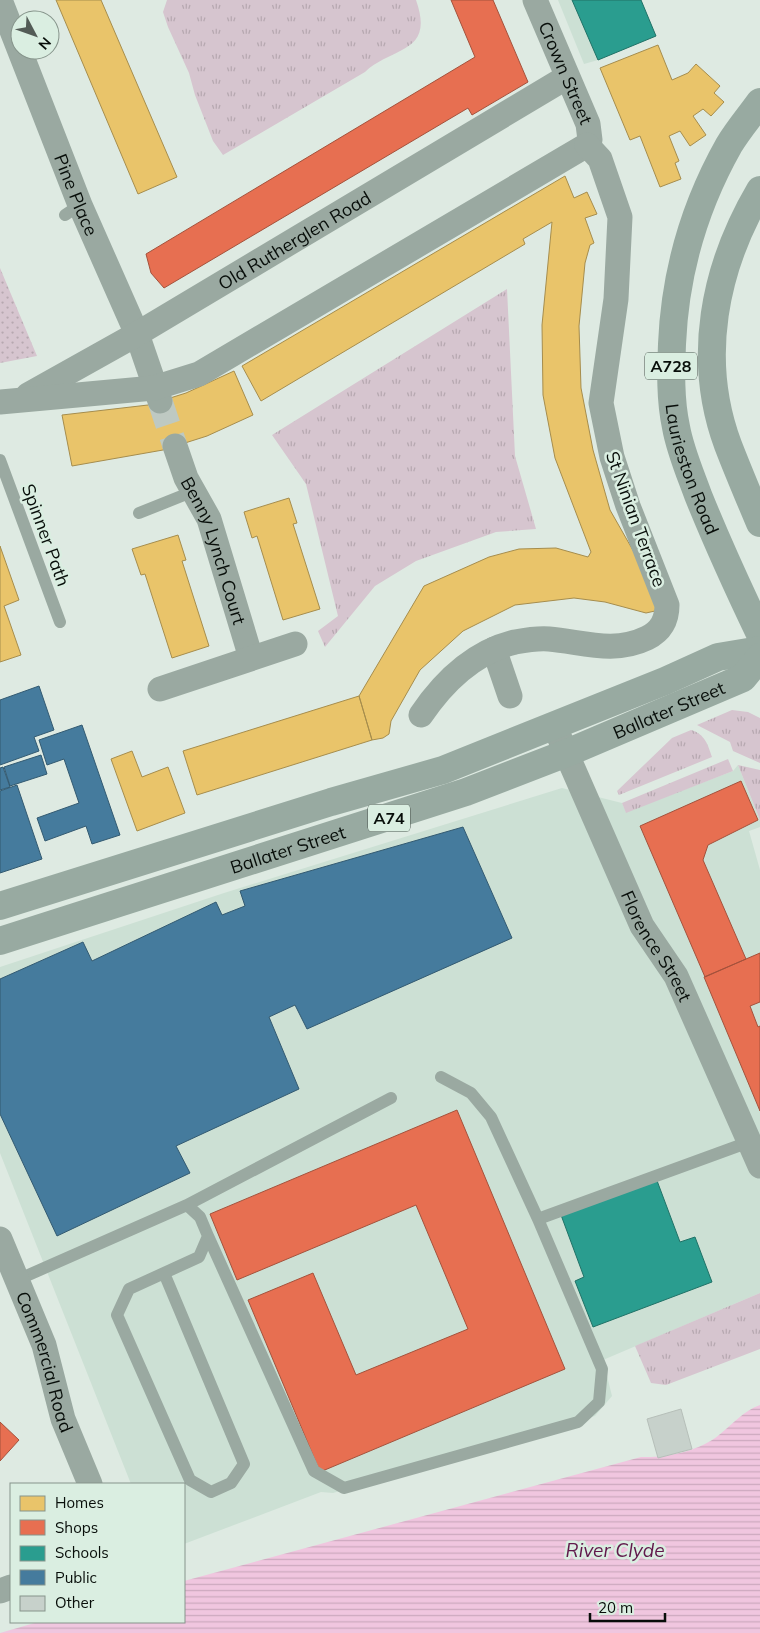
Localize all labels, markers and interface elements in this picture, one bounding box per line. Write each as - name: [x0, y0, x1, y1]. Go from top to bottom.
- north arrow: [10, 10, 60, 60]
- street label: Crown Street: [534, 18, 598, 128]
- text: N: [35, 34, 55, 53]
- street label: Pine Place: [50, 150, 104, 239]
- street label: Old Rutherglen Road: [214, 186, 375, 295]
- road number: A728: [645, 352, 697, 380]
- street label: Laurieston Road: [661, 402, 725, 538]
- street label: St Ninian Terrace: [601, 448, 671, 590]
- street label: Benny Lynch Court: [176, 472, 252, 627]
- street label: Spinner Path: [17, 481, 75, 589]
- street label: Ballater Street: [609, 676, 728, 744]
- road number: A74: [368, 804, 410, 831]
- street label: Ballater Street: [227, 820, 348, 878]
- street label: Florence Street: [616, 887, 697, 1005]
- street label: Commercial Road: [11, 1288, 79, 1436]
- legend: [10, 1483, 185, 1623]
- text: Homes: [55, 1493, 104, 1512]
- text: Shops: [55, 1518, 98, 1537]
- water label: River Clyde: [565, 1538, 665, 1562]
- text: Schools: [55, 1543, 109, 1562]
- text: Public: [55, 1568, 97, 1587]
- scale bar: [590, 1590, 665, 1622]
- text: Other: [55, 1593, 95, 1612]
- text: 20 m: [598, 1598, 633, 1617]

